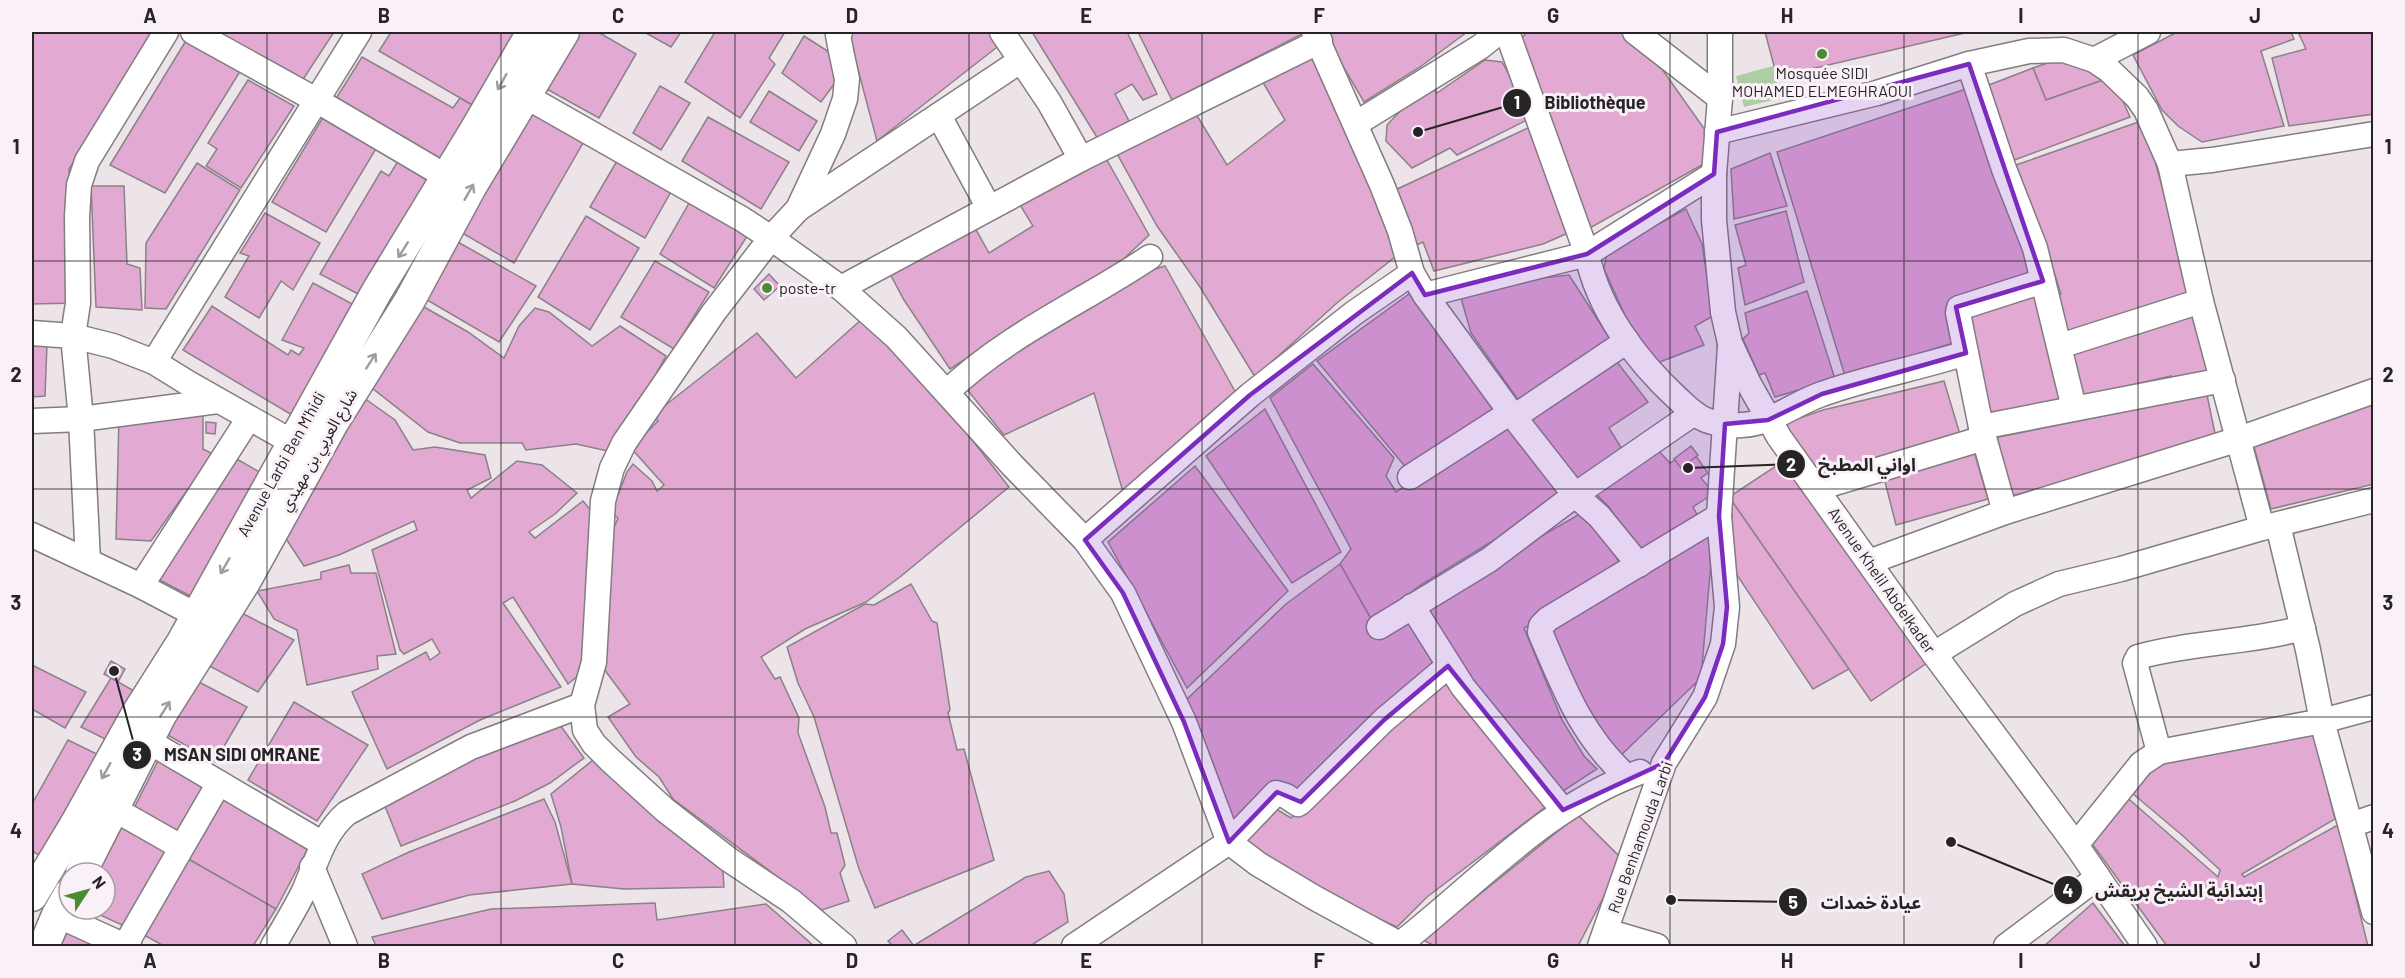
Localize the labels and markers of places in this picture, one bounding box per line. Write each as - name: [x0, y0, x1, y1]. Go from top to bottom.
- marker: Mosquée SIDI MOHAMED ELMEGHRAOUI: [1815, 47, 1829, 61]
- place label: Mosquée SIDI MOHAMED ELMEGHRAOUI: [1732, 63, 1912, 100]
- callout: Bibliothèque: [1502, 85, 1657, 121]
- place label: poste-tr: [779, 278, 836, 297]
- marker: poste-tr: [760, 281, 774, 295]
- callout: اواني المطبخ: [1776, 446, 1928, 482]
- callout: MSAN SIDI OMRANE: [122, 737, 332, 773]
- callout: إبتدائية الشيخ بريقش: [2053, 872, 2275, 908]
- callout: عيادة خمدات: [1778, 884, 1933, 920]

